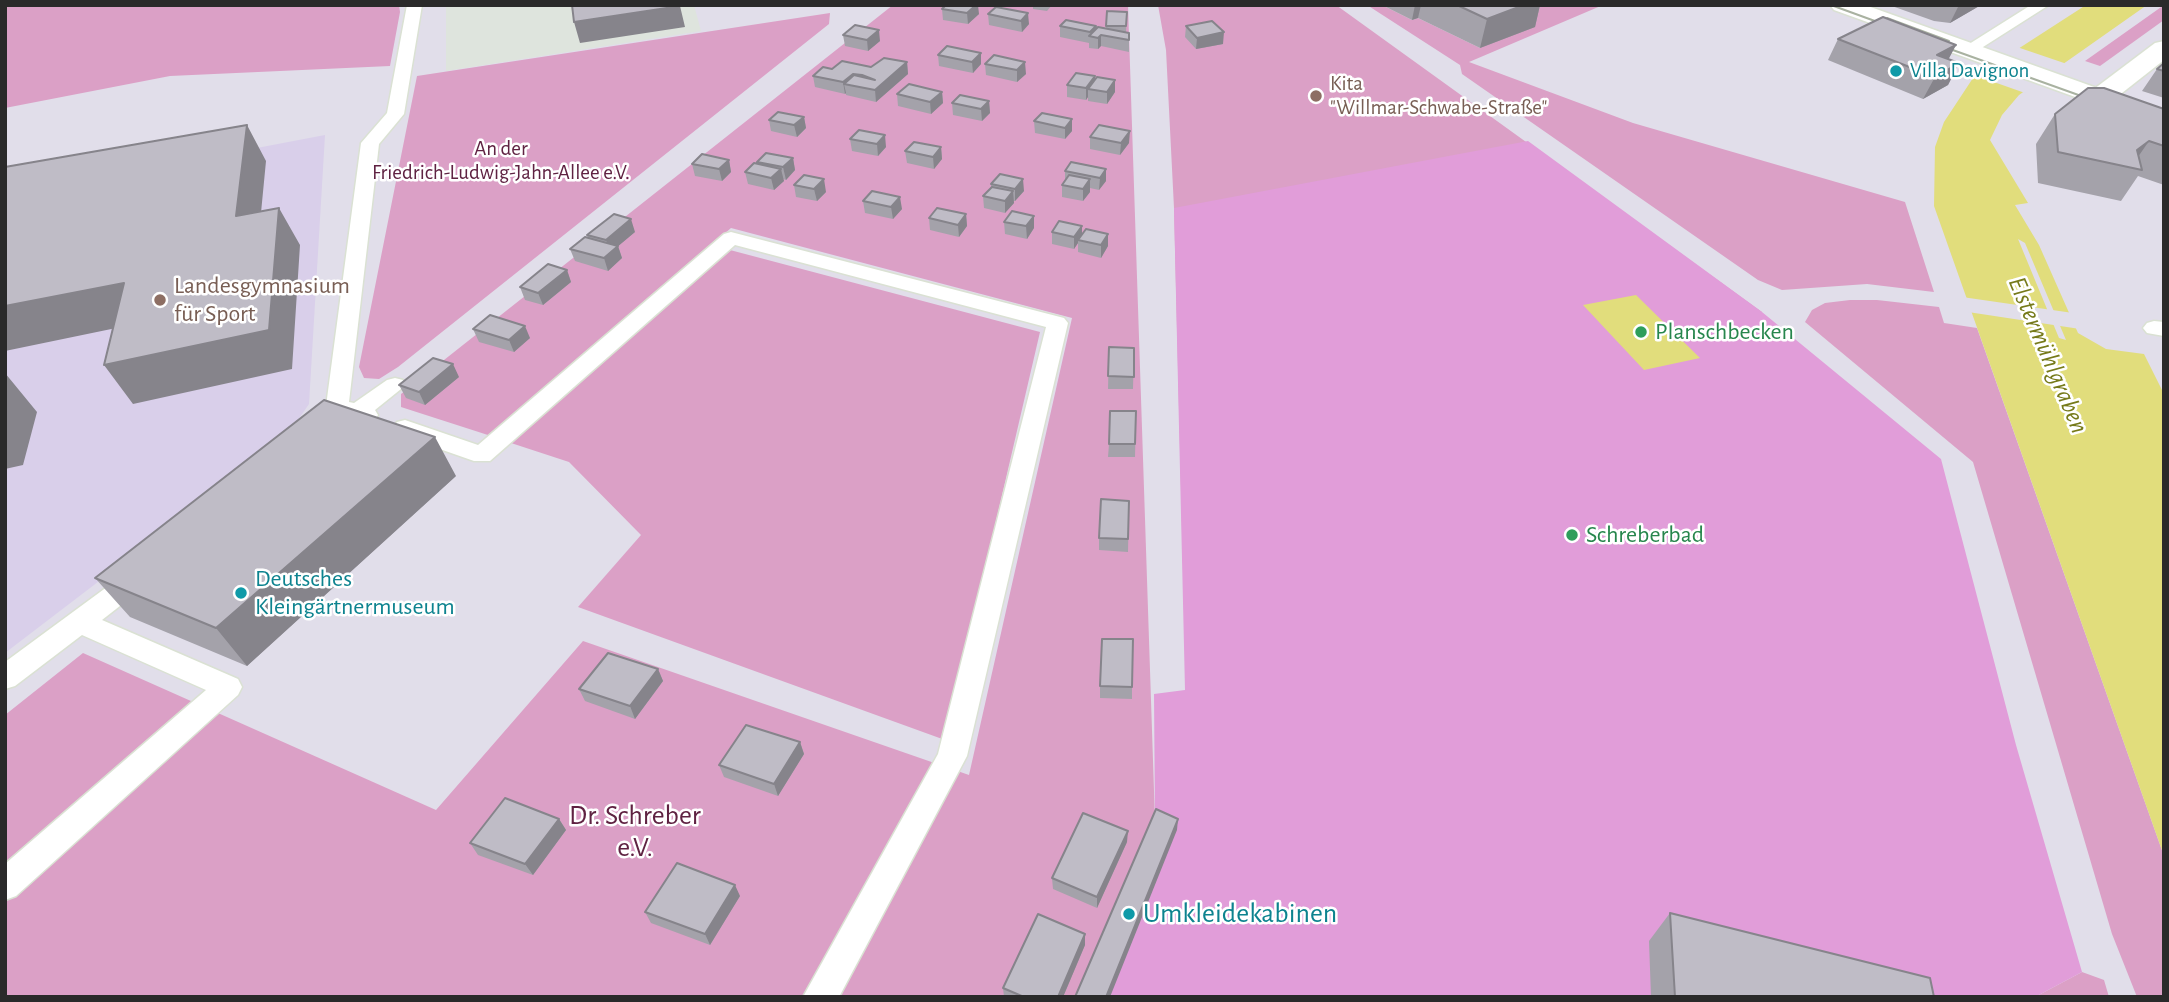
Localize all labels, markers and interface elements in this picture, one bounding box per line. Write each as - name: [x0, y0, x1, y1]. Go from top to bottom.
- place label: Villa Davignon: [1910, 58, 2029, 84]
- marker: Villa Davignon: [1888, 63, 1904, 79]
- place label: Kita "Willmar-Schwabe-Straße": [1330, 71, 1547, 121]
- marker: Kita "Willmar-Schwabe-Straße": [1308, 88, 1324, 104]
- park label: An der Friedrich-Ludwig-Jahn-Allee e.V.: [372, 136, 630, 186]
- place label: Landesgymnasium für Sport: [174, 272, 350, 328]
- water label: Elstermühlgraben: [2001, 272, 2095, 438]
- marker: Landesgymnasium für Sport: [152, 292, 168, 308]
- place label: Planschbecken: [1655, 318, 1794, 346]
- marker: Planschbecken: [1633, 324, 1649, 340]
- place label: Schreberbad: [1586, 521, 1704, 549]
- marker: Schreberbad: [1564, 527, 1580, 543]
- place label: Deutsches Kleingärtnermuseum: [255, 565, 455, 621]
- marker: Deutsches Kleingärtnermuseum: [233, 585, 249, 601]
- park label: Dr. Schreber e.V.: [569, 799, 701, 865]
- place label: Umkleidekabinen: [1143, 897, 1337, 931]
- marker: Umkleidekabinen: [1121, 906, 1137, 922]

